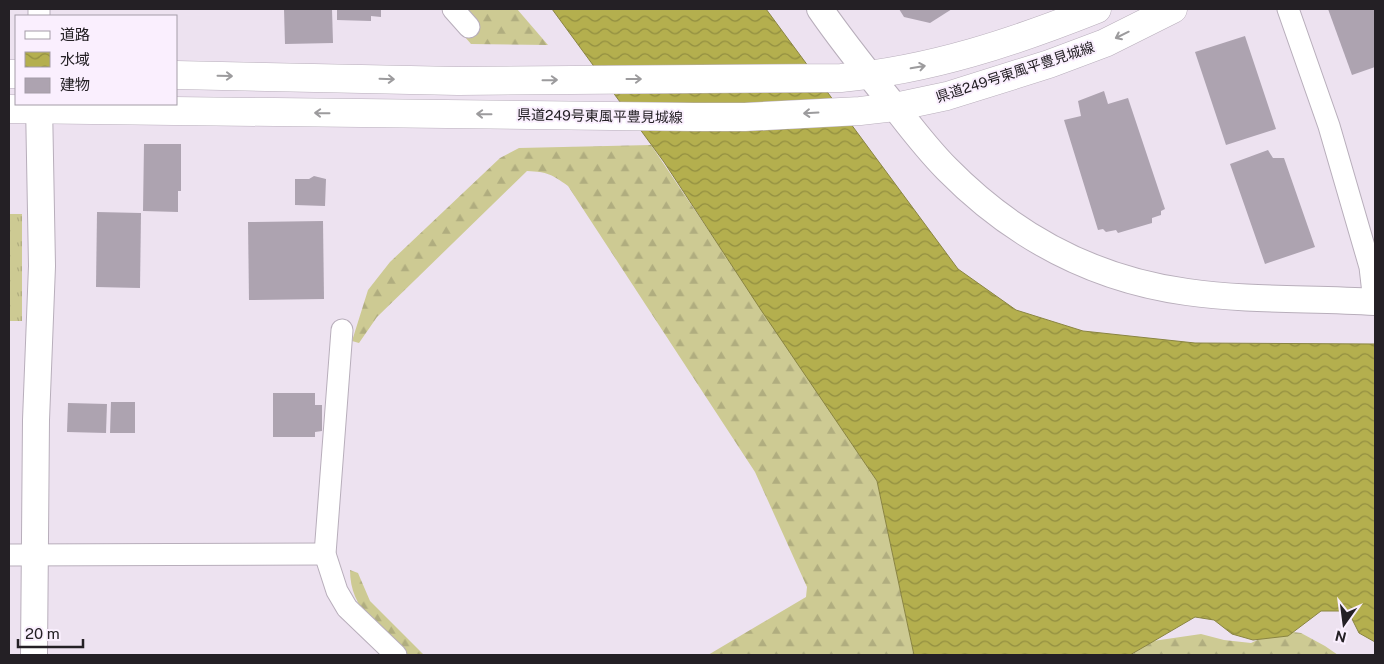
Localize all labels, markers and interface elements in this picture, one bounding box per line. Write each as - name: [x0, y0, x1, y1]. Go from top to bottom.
- legend: [15, 15, 178, 105]
- text: 道路: [60, 26, 90, 43]
- one-way arrow: [1115, 31, 1130, 40]
- street label: 県道249号東風平豊見城線: [934, 39, 1096, 105]
- text: 水域: [60, 51, 90, 68]
- one-way arrow: [909, 62, 925, 71]
- one-way arrow: [217, 71, 233, 80]
- one-way arrow: [379, 75, 395, 84]
- one-way arrow: [542, 75, 558, 85]
- one-way arrow: [625, 75, 641, 84]
- text: 建物: [60, 76, 90, 93]
- street label: 県道249号東風平豊見城線: [517, 107, 683, 125]
- one-way arrow: [314, 108, 330, 118]
- one-way arrow: [476, 109, 492, 119]
- one-way arrow: [804, 109, 820, 118]
- north arrow: [1319, 599, 1369, 649]
- scale bar: [18, 616, 82, 648]
- text: 20 m: [25, 625, 60, 642]
- text: N: [1334, 628, 1348, 646]

